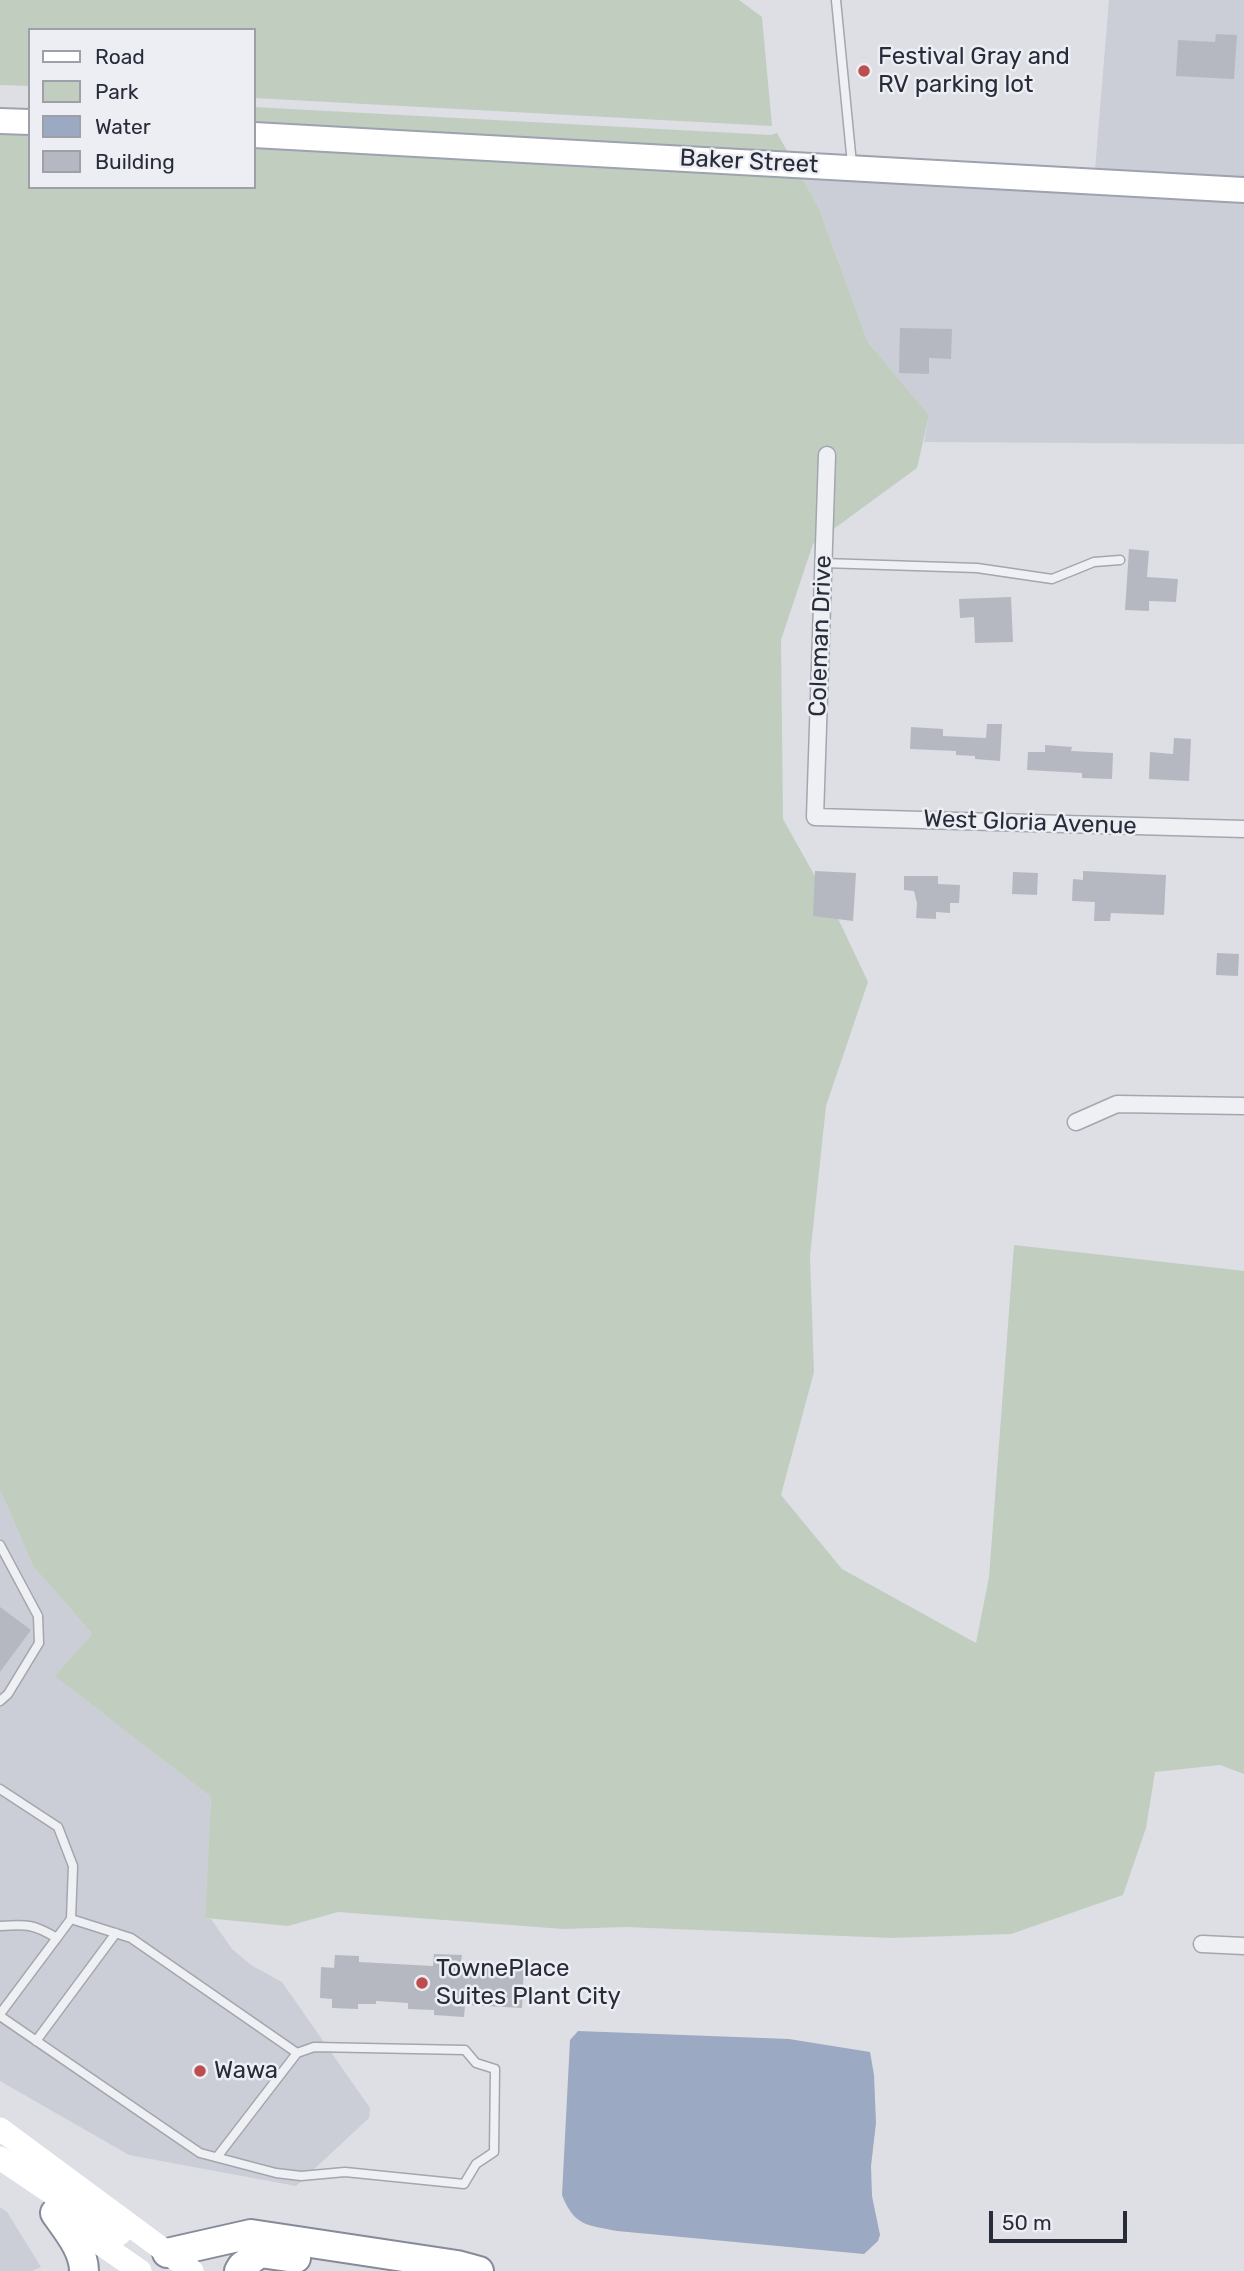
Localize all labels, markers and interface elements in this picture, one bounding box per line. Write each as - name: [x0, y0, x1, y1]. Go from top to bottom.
- legend: [28, 28, 256, 189]
- place label: Festival Gray and RV parking lot: [878, 43, 1070, 99]
- text: Road: [95, 44, 145, 69]
- marker: Festival Gray and RV parking lot: [856, 63, 872, 79]
- text: Park: [95, 79, 139, 104]
- text: Water: [95, 114, 151, 139]
- street label: Baker Street: [679, 144, 819, 180]
- text: Building: [95, 149, 175, 174]
- street label: Coleman Drive: [804, 555, 838, 717]
- street label: West Gloria Avenue: [923, 805, 1137, 841]
- place label: TownePlace Suites Plant City: [436, 1955, 621, 2011]
- marker: TownePlace Suites Plant City: [414, 1975, 430, 1991]
- place label: Wawa: [214, 2057, 278, 2085]
- marker: Wawa: [192, 2063, 208, 2079]
- scale bar: [992, 2198, 1130, 2242]
- text: 50 m: [1002, 2210, 1052, 2235]

